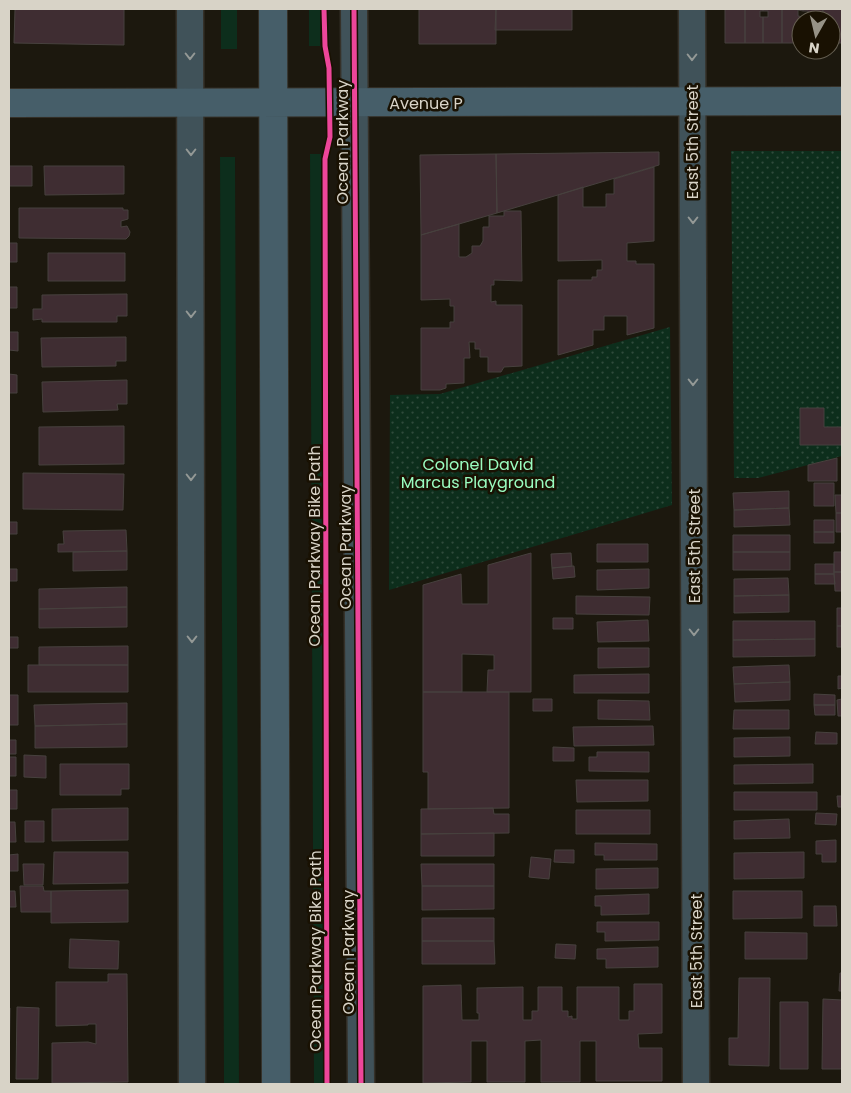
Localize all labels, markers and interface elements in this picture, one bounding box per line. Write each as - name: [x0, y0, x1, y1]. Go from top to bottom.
- north arrow: [791, 10, 841, 60]
- text: N: [808, 37, 821, 59]
- one-way arrow: [185, 52, 195, 60]
- one-way arrow: [687, 54, 697, 62]
- street label: Ocean Parkway: [331, 80, 354, 204]
- street label: East 5th Street: [681, 84, 704, 199]
- street label: Avenue P: [389, 92, 463, 115]
- one-way arrow: [186, 148, 196, 156]
- one-way arrow: [688, 216, 698, 224]
- one-way arrow: [186, 310, 196, 318]
- one-way arrow: [688, 379, 698, 387]
- street label: Ocean Parkway Bike Path: [303, 445, 326, 647]
- park label: Colonel David Marcus Playground: [401, 453, 555, 494]
- one-way arrow: [186, 473, 196, 481]
- street label: Ocean Parkway: [334, 485, 357, 609]
- street label: East 5th Street: [683, 488, 706, 603]
- one-way arrow: [689, 629, 699, 637]
- one-way arrow: [187, 636, 197, 643]
- street label: Ocean Parkway Bike Path: [304, 850, 327, 1052]
- street label: Ocean Parkway: [337, 890, 360, 1014]
- street label: East 5th Street: [685, 893, 708, 1008]

